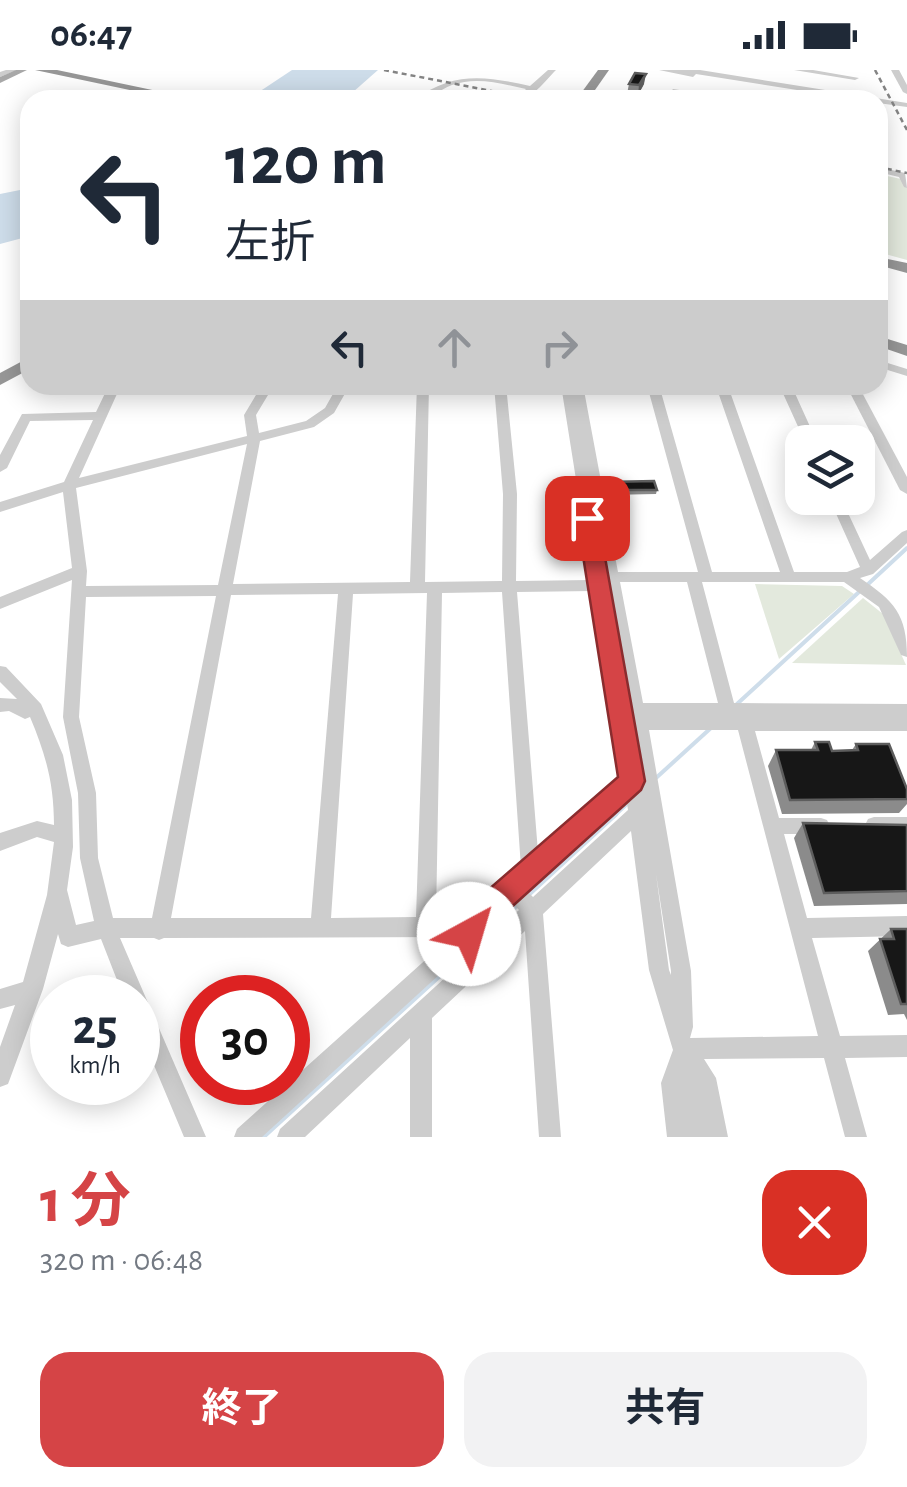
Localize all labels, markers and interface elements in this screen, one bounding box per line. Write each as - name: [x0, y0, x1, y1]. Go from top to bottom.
- text: 06:47: [50, 16, 132, 54]
- text: 120 m: [225, 127, 387, 197]
- icon: left: [60, 130, 190, 260]
- text: 左折: [225, 221, 315, 266]
- icon: left: [322, 320, 377, 375]
- icon: ahead: [427, 320, 482, 375]
- icon: right: [532, 320, 587, 375]
- map controls: [785, 425, 875, 515]
- button: layers: [785, 425, 875, 515]
- pin: [545, 476, 630, 561]
- icon: arrive: [560, 491, 615, 546]
- position arrow: [417, 882, 521, 986]
- speed limit sign: 30: [180, 975, 310, 1105]
- text: 25: [72, 1003, 118, 1053]
- text: km/h: [69, 1053, 121, 1078]
- button: close: [762, 1170, 867, 1275]
- text: 1 分: [40, 1173, 131, 1233]
- text: 320 m · 06:48: [40, 1244, 203, 1276]
- button: 終了: [40, 1352, 444, 1467]
- button: 共有: [464, 1352, 867, 1467]

